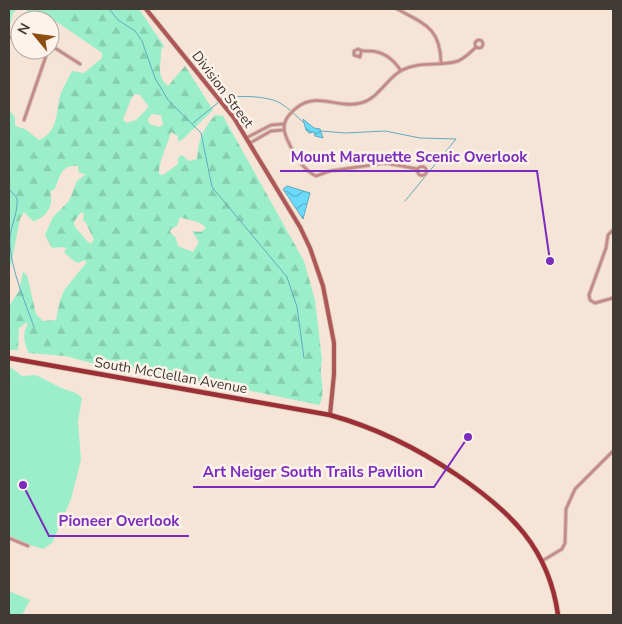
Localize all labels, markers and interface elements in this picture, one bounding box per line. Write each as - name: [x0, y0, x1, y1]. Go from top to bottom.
- north arrow: [10, 10, 60, 60]
- text: N: [13, 20, 35, 38]
- street label: Division Street: [187, 47, 258, 132]
- callout: Mount Marquette Scenic Overlook: [280, 141, 537, 171]
- text: Mount Marquette Scenic Overlook: [291, 147, 528, 167]
- street label: South McClellan Avenue: [93, 353, 249, 398]
- callout: Art Neiger South Trails Pavilion: [193, 457, 434, 487]
- text: Art Neiger South Trails Pavilion: [203, 462, 423, 482]
- callout: Pioneer Overlook: [49, 506, 189, 536]
- text: Pioneer Overlook: [59, 511, 180, 531]

